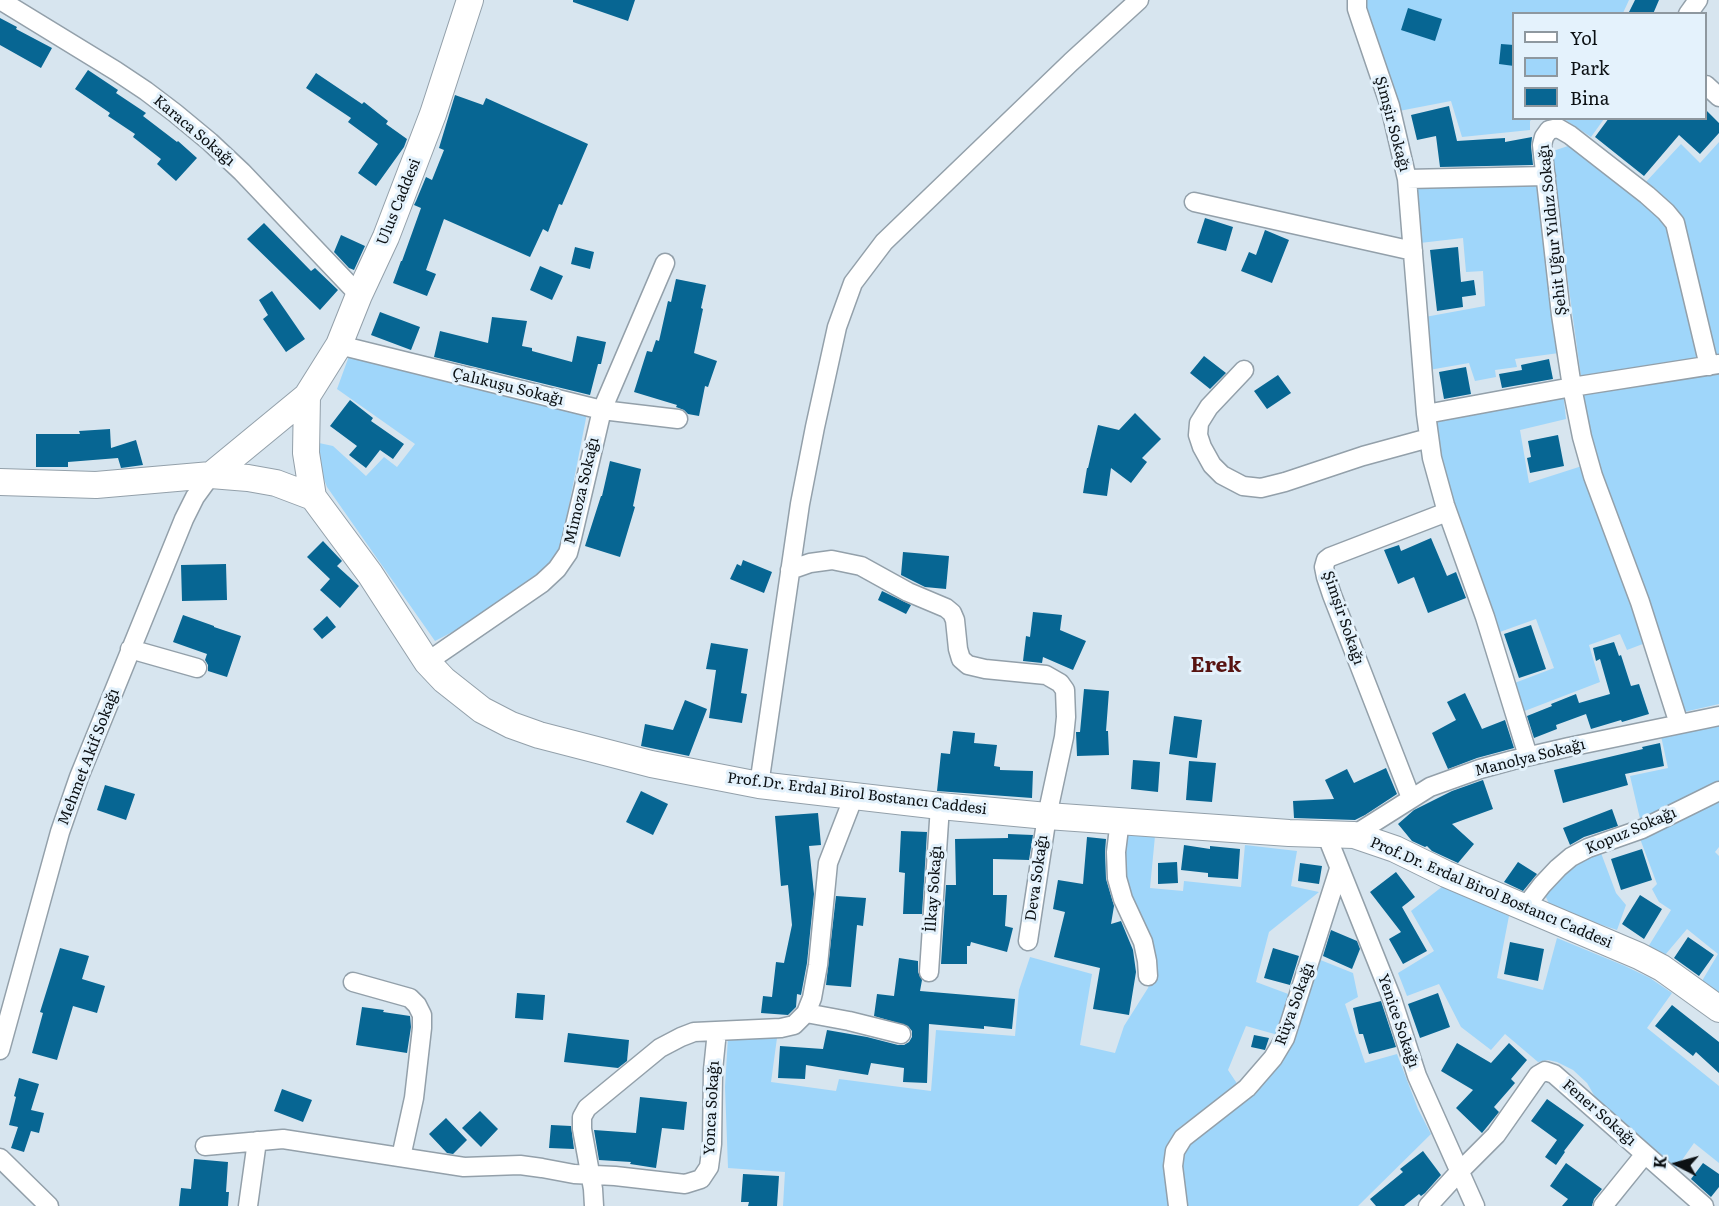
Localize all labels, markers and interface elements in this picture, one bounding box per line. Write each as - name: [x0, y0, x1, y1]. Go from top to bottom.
- legend: [1512, 12, 1707, 120]
- text: Yol: [1570, 24, 1598, 51]
- text: Park: [1570, 54, 1609, 81]
- street label: Şimşir Sokağı: [1371, 74, 1413, 174]
- text: Bina: [1570, 84, 1610, 111]
- street label: Karaca Sokağı: [150, 92, 238, 170]
- street label: Şehit Uğur Yıldız Sokağı: [1535, 144, 1571, 316]
- street label: Ulus Caddesi: [373, 156, 425, 248]
- street label: Çalıkuşu Sokağı: [450, 364, 566, 410]
- street label: Mimoza Sokağı: [561, 436, 603, 546]
- street label: Şimşir Sokağı: [1318, 569, 1368, 667]
- district label: Erek: [1191, 653, 1241, 679]
- street label: Mehmet Akif Sokağı: [55, 686, 123, 828]
- street label: Manolya Sokağı: [1473, 736, 1587, 780]
- street label: Prof.Dr. Erdal Birol Bostancı Caddesi: [726, 769, 988, 819]
- street label: Kopuz Sokağı: [1583, 804, 1679, 858]
- street label: Deva Sokağı: [1022, 834, 1052, 922]
- street label: Prof.Dr. Erdal Birol Bostancı Caddesi: [1367, 834, 1615, 952]
- street label: İlkay Sokağı: [922, 845, 946, 933]
- street label: Rüya Sokağı: [1272, 960, 1318, 1048]
- street label: Yenice Sokağı: [1374, 972, 1422, 1070]
- street label: Yonca Sokağı: [701, 1060, 723, 1156]
- street label: Fener Sokağı: [1558, 1076, 1640, 1150]
- north arrow: [1647, 1134, 1707, 1194]
- text: K: [1647, 1155, 1672, 1170]

